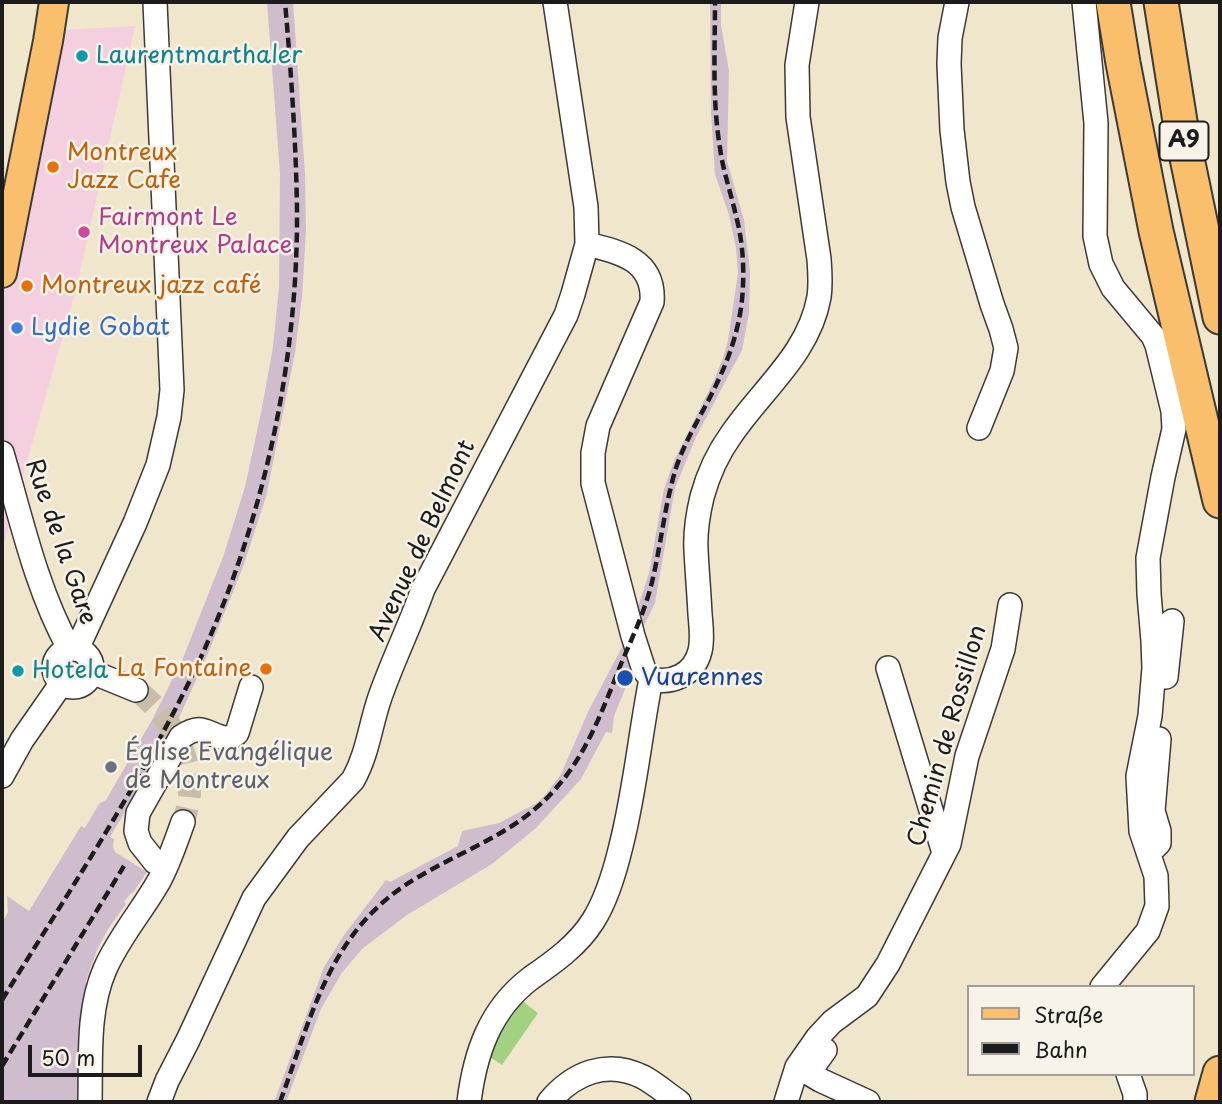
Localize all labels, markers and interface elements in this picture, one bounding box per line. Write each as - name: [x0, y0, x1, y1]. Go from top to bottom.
- place label: Laurentmarthaler: [96, 42, 303, 70]
- marker: Laurentmarthaler: [74, 48, 90, 64]
- road number: A9: [1160, 122, 1208, 160]
- place label: Montreux Jazz Cafe: [67, 139, 181, 195]
- marker: Montreux Jazz Cafe: [45, 159, 61, 175]
- place label: Fairmont Le Montreux Palace: [98, 204, 292, 260]
- marker: Fairmont Le Montreux Palace: [76, 224, 92, 240]
- place label: Montreux jazz café: [41, 272, 261, 300]
- marker: Montreux jazz café: [19, 278, 35, 294]
- place label: Lydie Gobat: [31, 314, 170, 342]
- marker: Lydie Gobat: [9, 320, 25, 336]
- street label: Avenue de Belmont: [364, 436, 482, 646]
- street label: Rue de la Gare: [18, 455, 102, 629]
- street label: Chemin de Rossillon: [903, 622, 993, 850]
- place label: La Fontaine: [116, 655, 252, 683]
- place label: Hotela: [32, 657, 108, 685]
- marker: La Fontaine: [258, 661, 274, 677]
- marker: Hotela: [10, 663, 26, 679]
- place label: Vuarennes: [641, 664, 763, 692]
- marker: Vuarennes: [615, 668, 635, 688]
- place label: Église Evangélique de Montreux: [125, 739, 333, 795]
- marker: Église Evangélique de Montreux: [103, 759, 119, 775]
- legend: [967, 985, 1194, 1076]
- text: Straße: [1034, 998, 1103, 1030]
- scale bar: [32, 1030, 145, 1074]
- text: Bahn: [1034, 1033, 1088, 1065]
- text: 50 m: [41, 1041, 95, 1073]

